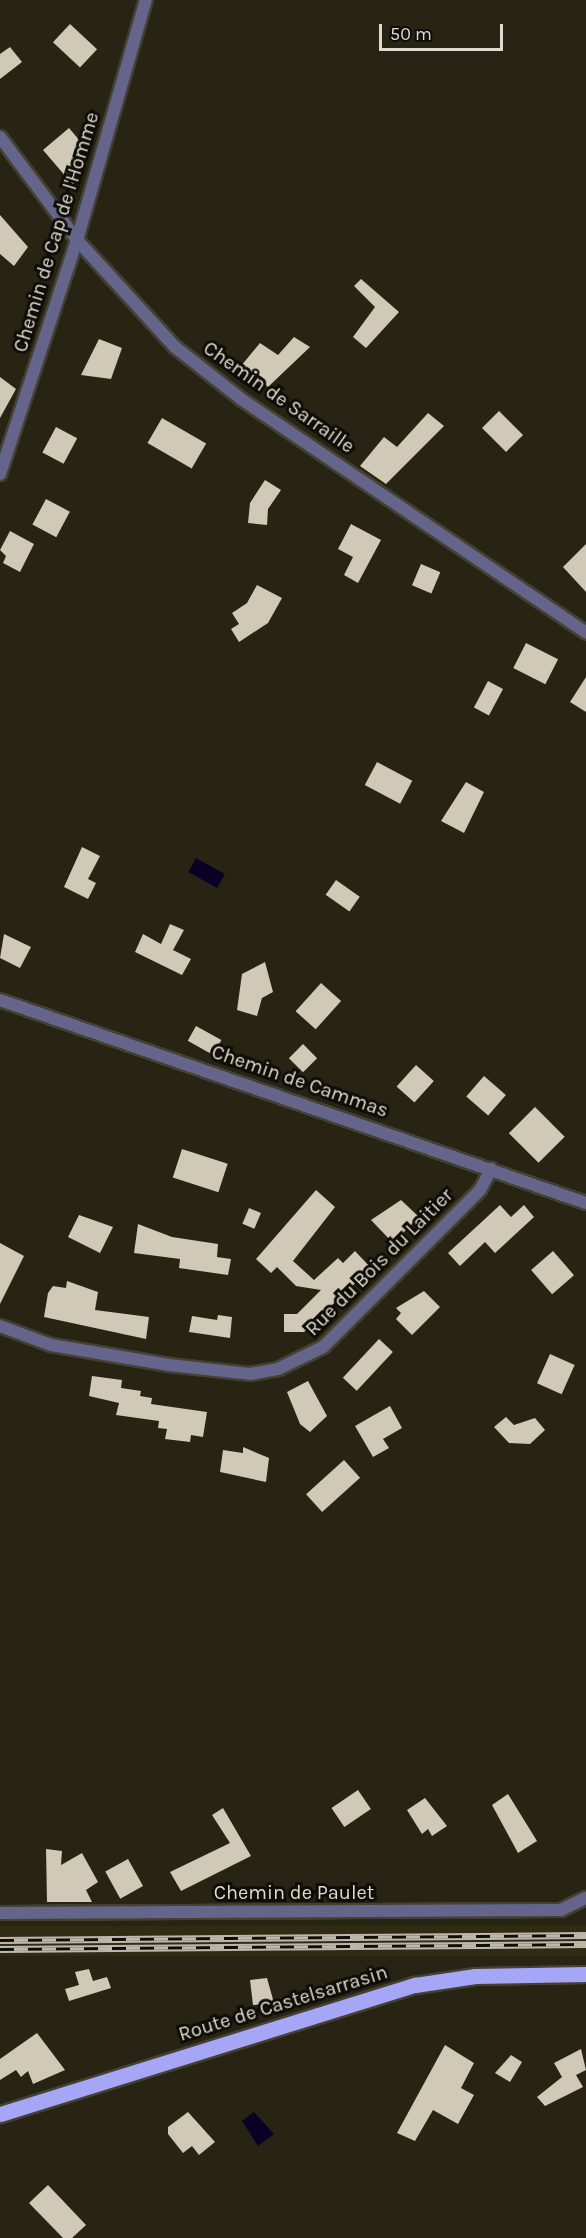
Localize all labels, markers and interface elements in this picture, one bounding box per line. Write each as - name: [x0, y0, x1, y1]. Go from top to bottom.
- scale bar: [382, 12, 506, 50]
- text: 50 m: [390, 23, 432, 45]
- street label: Chemin de Cap de l'Homme: [8, 109, 104, 355]
- street label: Chemin de Sarraille: [199, 336, 359, 458]
- street label: Chemin de Cammas: [209, 1040, 391, 1122]
- street label: Rue du Bois du Laitier: [300, 1183, 458, 1341]
- street label: Chemin de Paulet: [214, 1880, 374, 1904]
- street label: Route de Castelsarrasin: [176, 1960, 390, 2046]

